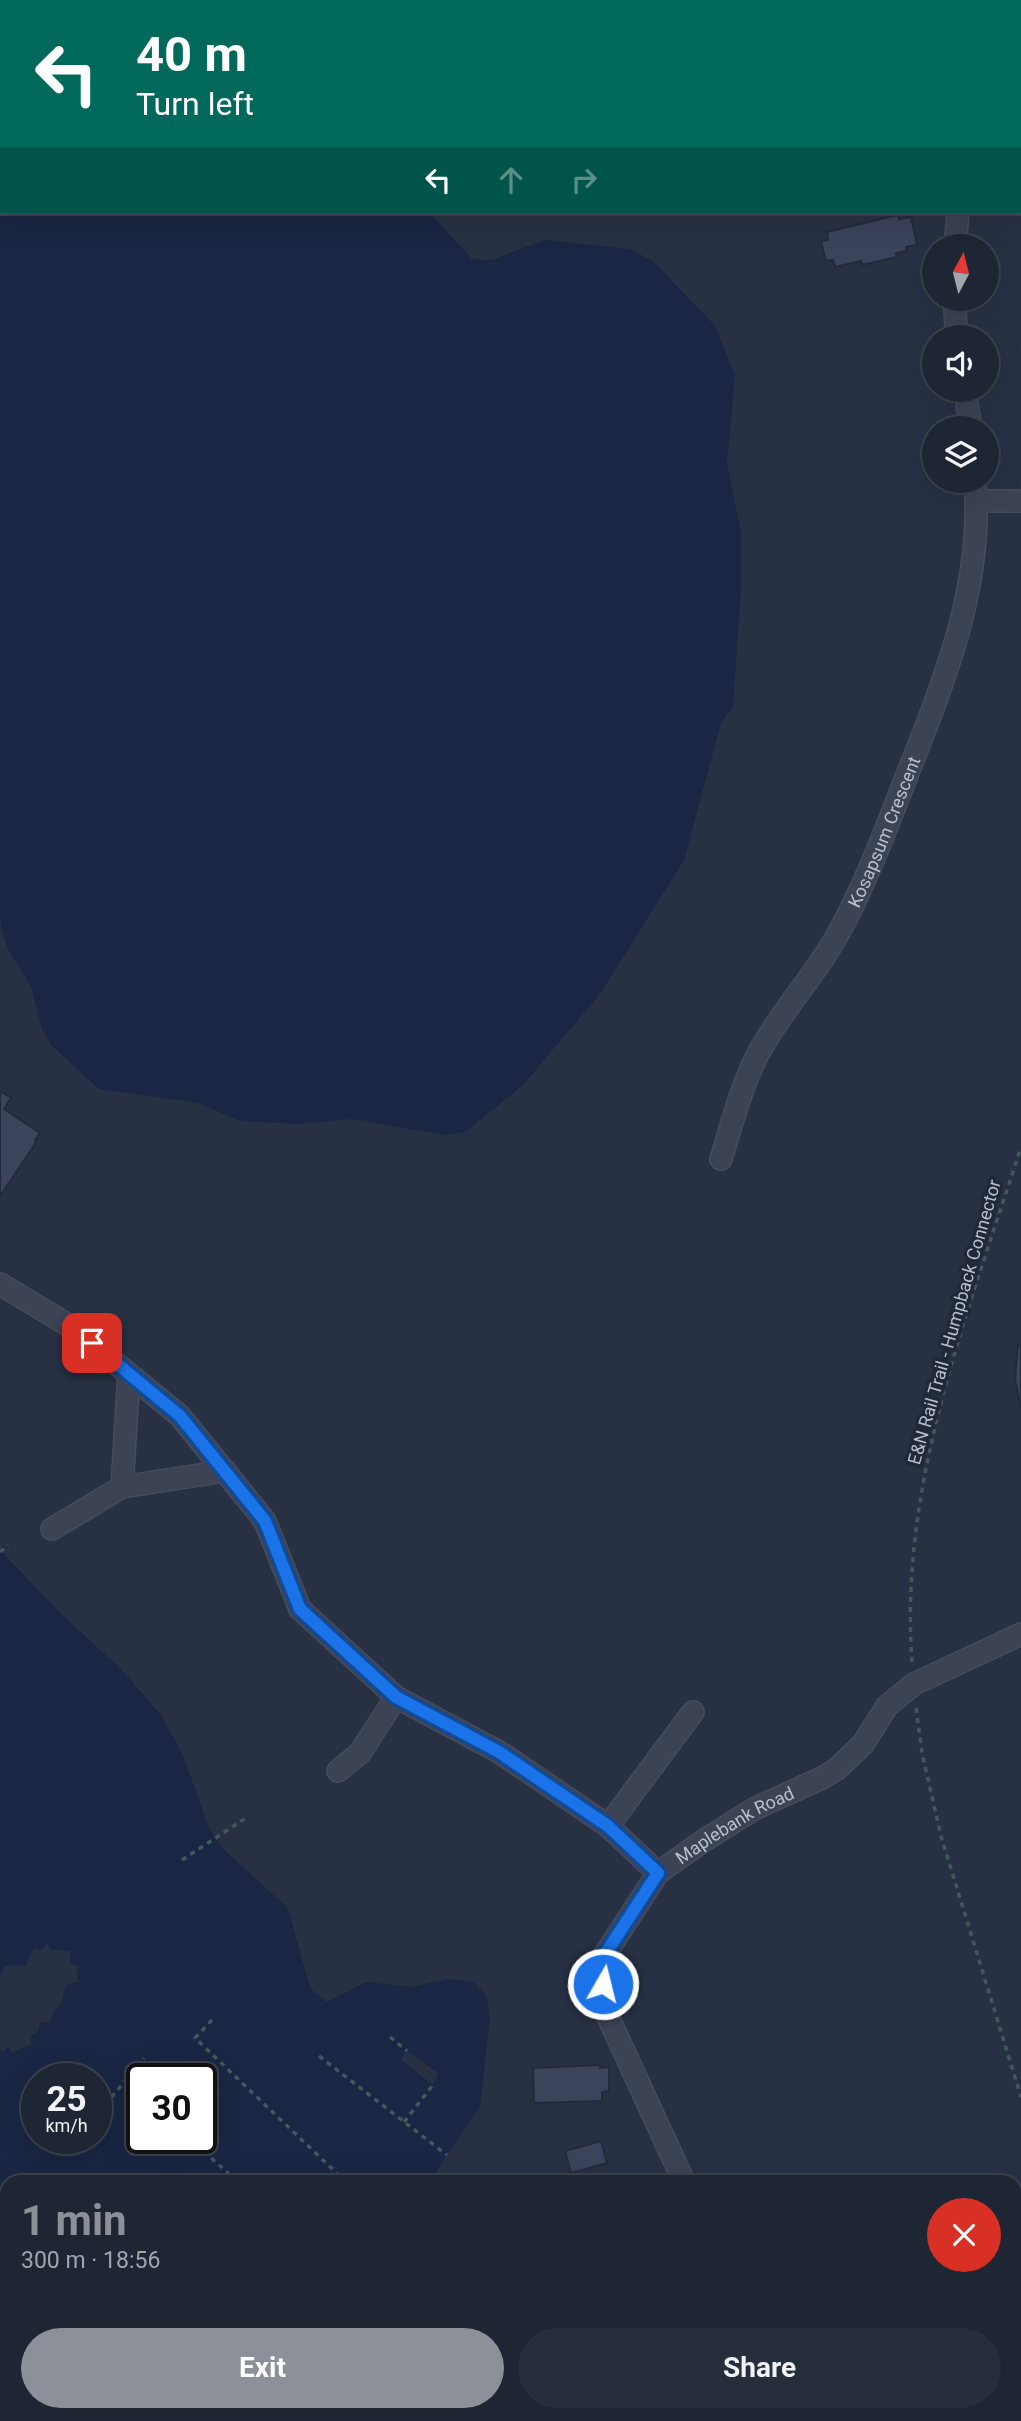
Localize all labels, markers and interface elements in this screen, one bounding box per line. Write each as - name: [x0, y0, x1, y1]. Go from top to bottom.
- text: 40 m: [136, 26, 247, 83]
- icon: left: [21, 28, 112, 119]
- text: Turn left: [136, 85, 254, 123]
- icon: left: [419, 161, 457, 199]
- icon: ahead: [492, 161, 530, 199]
- icon: right: [565, 161, 603, 199]
- north arrow: [922, 234, 999, 312]
- map controls: [922, 234, 999, 493]
- button: sound: [922, 325, 999, 402]
- button: layers: [922, 416, 999, 493]
- street label: Kosapsum Crescent: [843, 753, 924, 911]
- street label: E&N Rail Trail - Humpback Connector: [903, 1177, 1005, 1467]
- pin: [62, 1313, 122, 1373]
- icon: arrive: [73, 1324, 111, 1362]
- street label: Maplebank Road: [671, 1782, 797, 1868]
- position arrow: [566, 1947, 640, 2021]
- speed limit sign: 30: [126, 2063, 217, 2154]
- text: 25: [46, 2079, 87, 2120]
- text: km/h: [45, 2115, 88, 2136]
- text: 1 min: [21, 2196, 127, 2245]
- button: close: [927, 2198, 1001, 2272]
- text: 300 m · 18:56: [21, 2247, 160, 2274]
- button: Exit: [21, 2328, 504, 2408]
- button: Share: [518, 2328, 1001, 2408]

